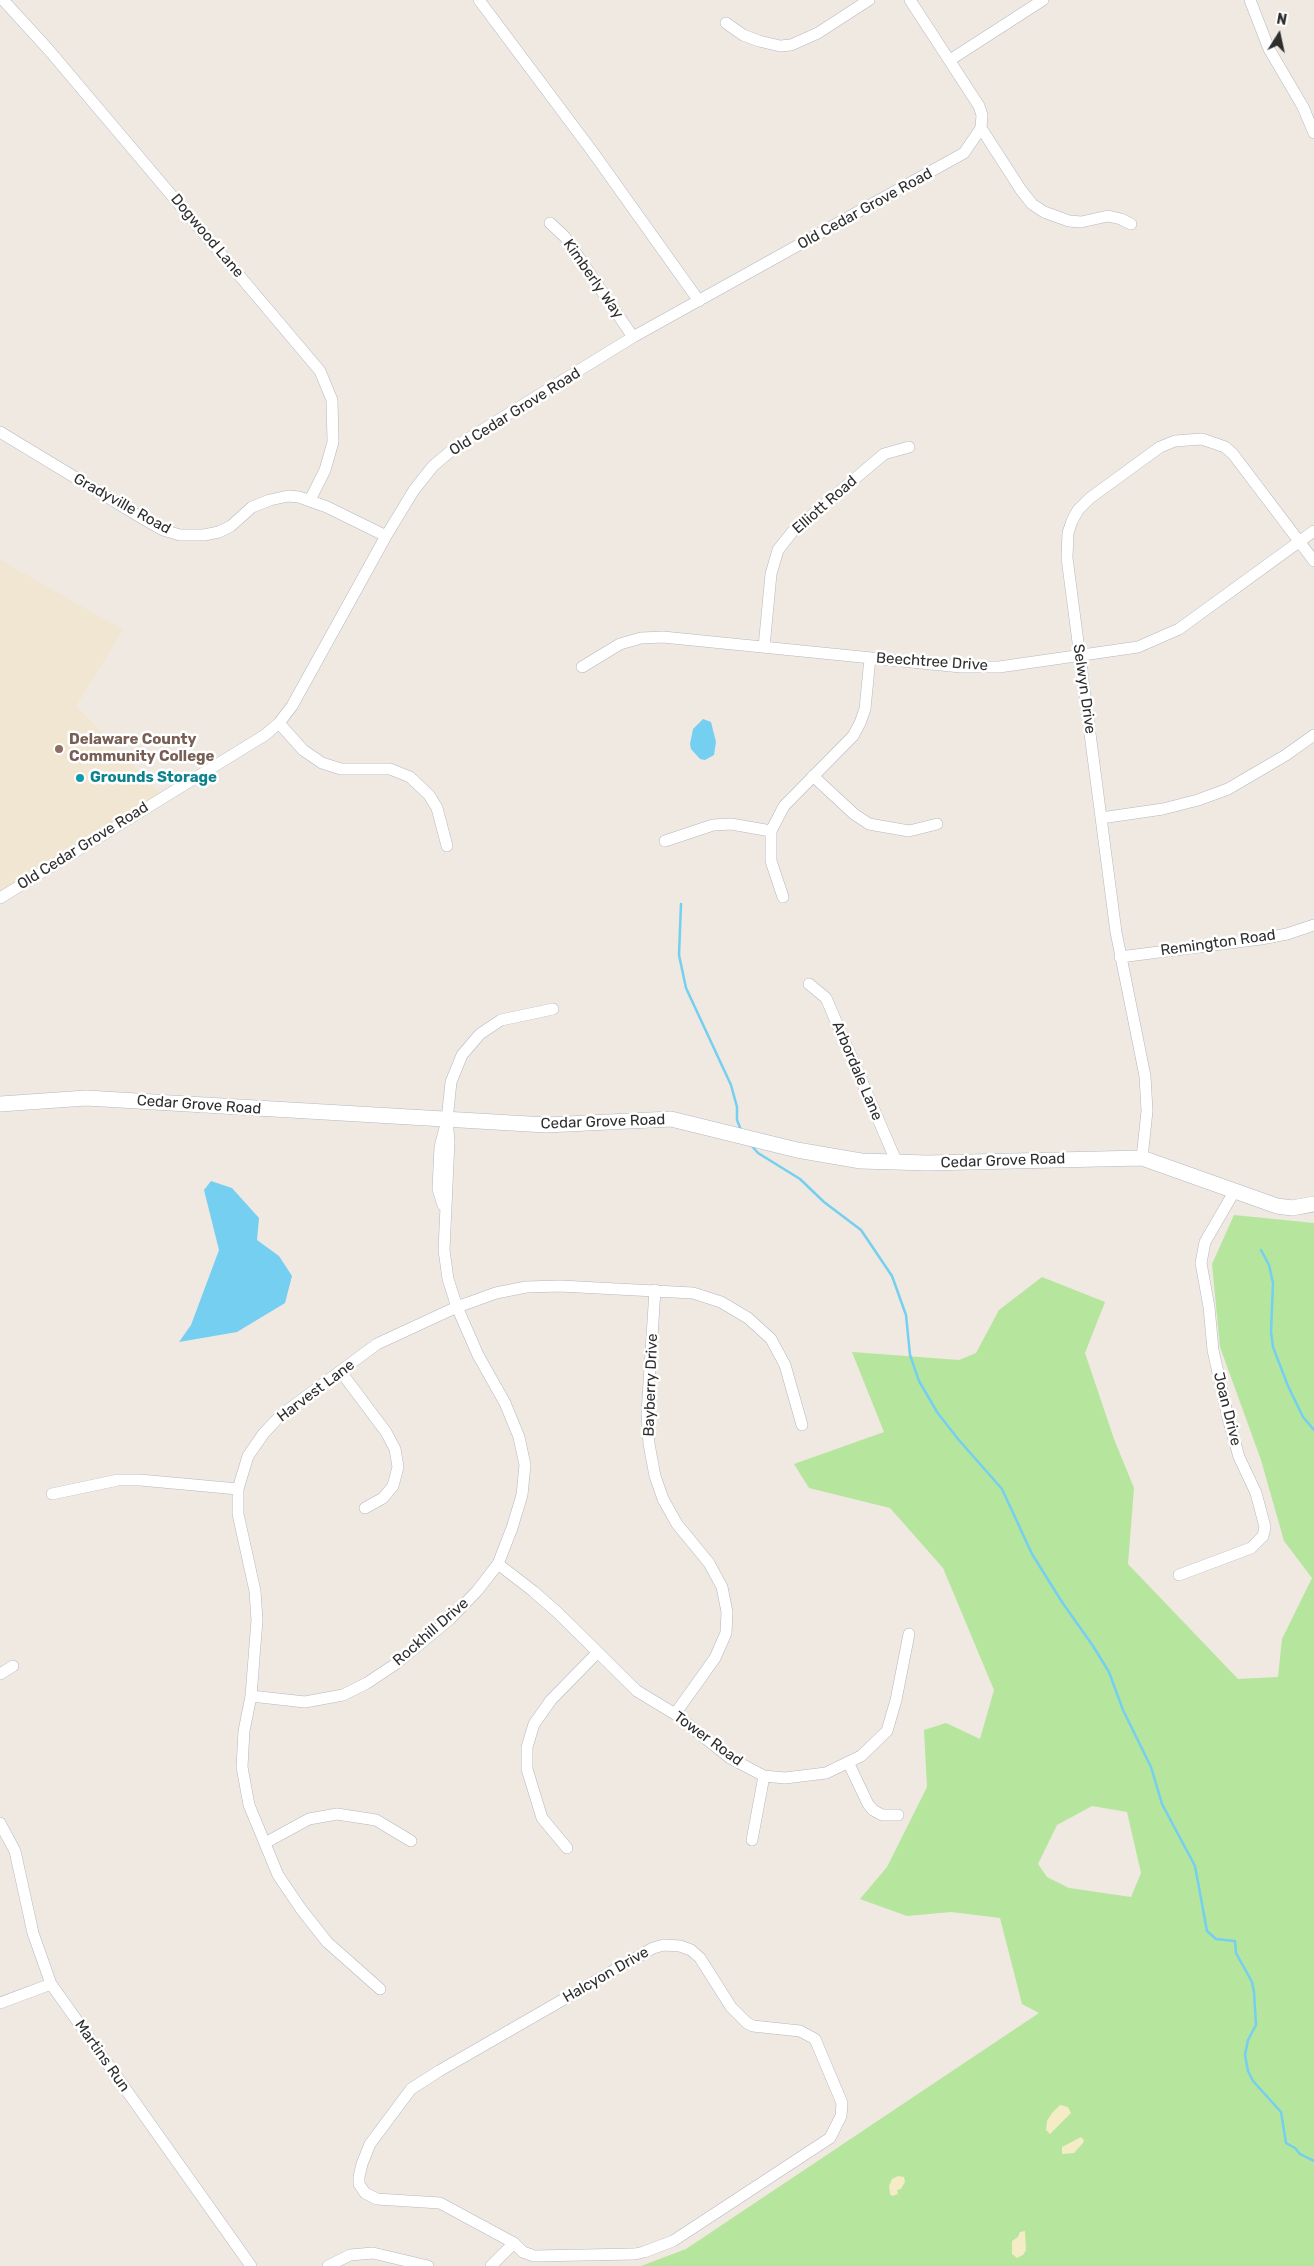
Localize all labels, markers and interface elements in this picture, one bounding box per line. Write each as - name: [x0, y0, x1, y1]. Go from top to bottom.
- north arrow: [1254, 10, 1304, 60]
- text: N: [1275, 10, 1288, 29]
- street label: Old Cedar Grove Road: [795, 164, 935, 254]
- street label: Dogwood Lane: [167, 190, 247, 282]
- street label: Kimberly Way: [559, 236, 627, 322]
- street label: Old Cedar Grove Road: [446, 364, 584, 460]
- street label: Gradyville Road: [70, 470, 174, 538]
- street label: Elliott Road: [789, 472, 861, 538]
- street label: Selwyn Drive: [1069, 643, 1099, 735]
- street label: Beechtree Drive: [875, 649, 989, 675]
- place label: Delaware County Community College: [69, 731, 214, 766]
- marker: Delaware County Community College: [53, 743, 65, 755]
- place label: Grounds Storage: [90, 769, 217, 787]
- marker: Grounds Storage: [74, 772, 86, 784]
- street label: Old Cedar Grove Road: [14, 798, 152, 894]
- street label: Remington Road: [1159, 926, 1277, 960]
- street label: Arbordale Lane: [828, 1019, 886, 1123]
- street label: Cedar Grove Road: [136, 1092, 262, 1118]
- street label: Cedar Grove Road: [540, 1111, 666, 1133]
- street label: Cedar Grove Road: [940, 1150, 1066, 1172]
- street label: Bayberry Drive: [640, 1333, 662, 1437]
- street label: Harvest Lane: [274, 1356, 358, 1426]
- street label: Joan Drive: [1209, 1370, 1245, 1448]
- street label: Rockhill Drive: [390, 1594, 472, 1670]
- street label: Tower Road: [670, 1708, 746, 1770]
- street label: Halcyon Drive: [560, 1943, 652, 2007]
- street label: Martins Run: [71, 2017, 133, 2095]

